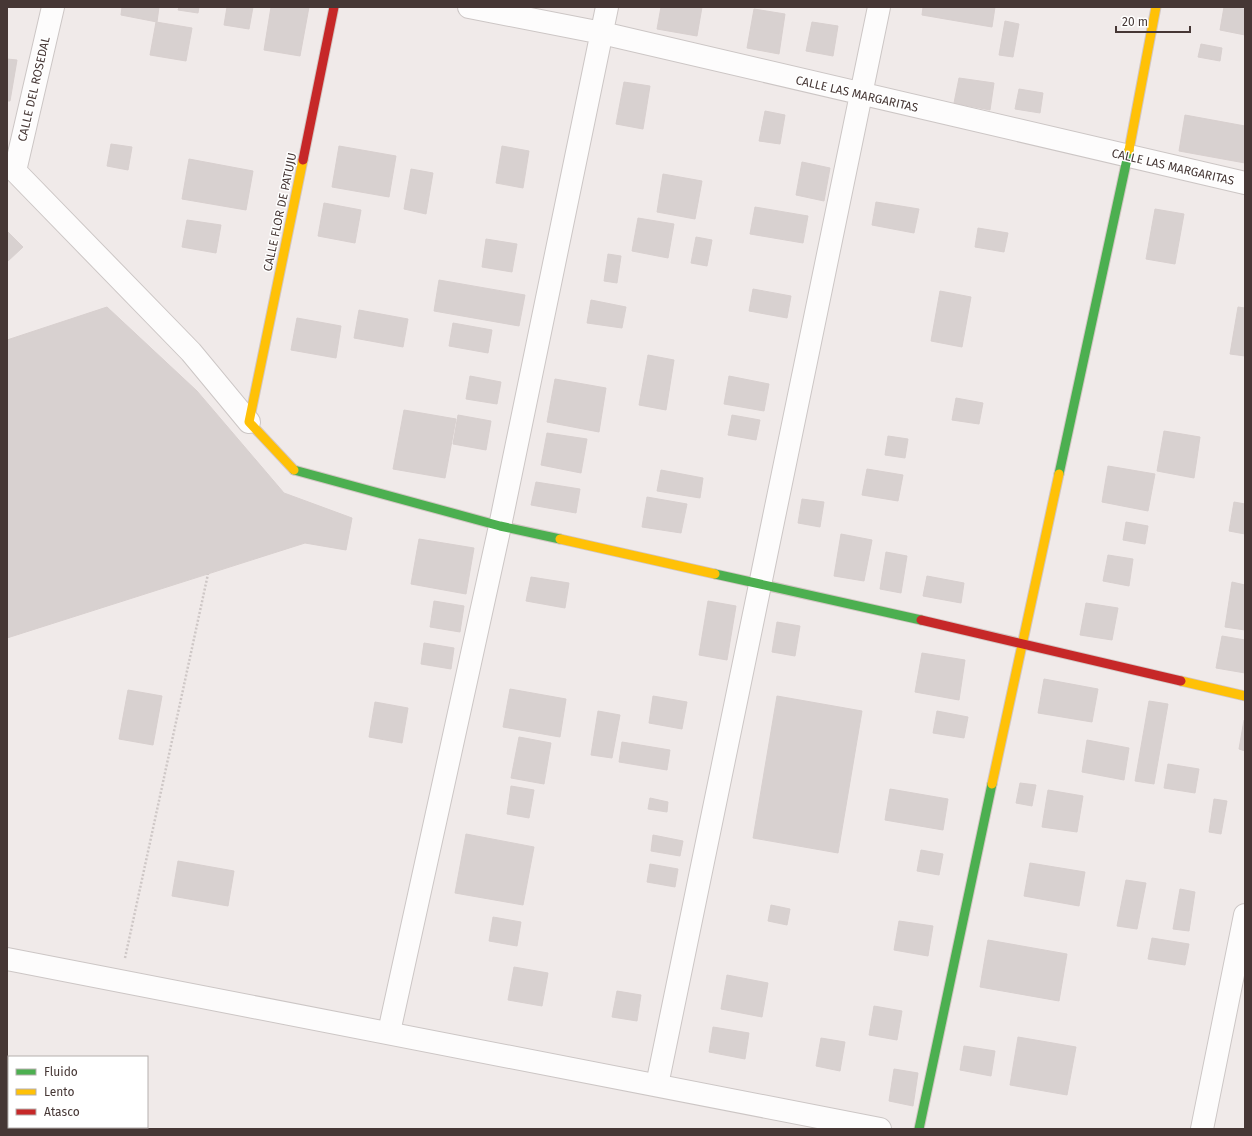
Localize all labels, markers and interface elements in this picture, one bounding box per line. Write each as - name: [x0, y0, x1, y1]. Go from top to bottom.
- scale bar: [1116, 8, 1190, 34]
- text: 20 m: [1122, 15, 1148, 29]
- street label: CALLE DEL ROSEDAL: [15, 35, 53, 143]
- street label: CALLE LAS MARGARITAS: [794, 73, 920, 115]
- street label: CALLE LAS MARGARITAS: [1110, 146, 1236, 188]
- street label: CALLE FLOR DE PATUJU: [261, 151, 299, 273]
- legend: [8, 1056, 148, 1128]
- text: Fluido: [44, 1065, 78, 1079]
- text: Lento: [44, 1085, 74, 1099]
- text: Atasco: [44, 1105, 80, 1119]

